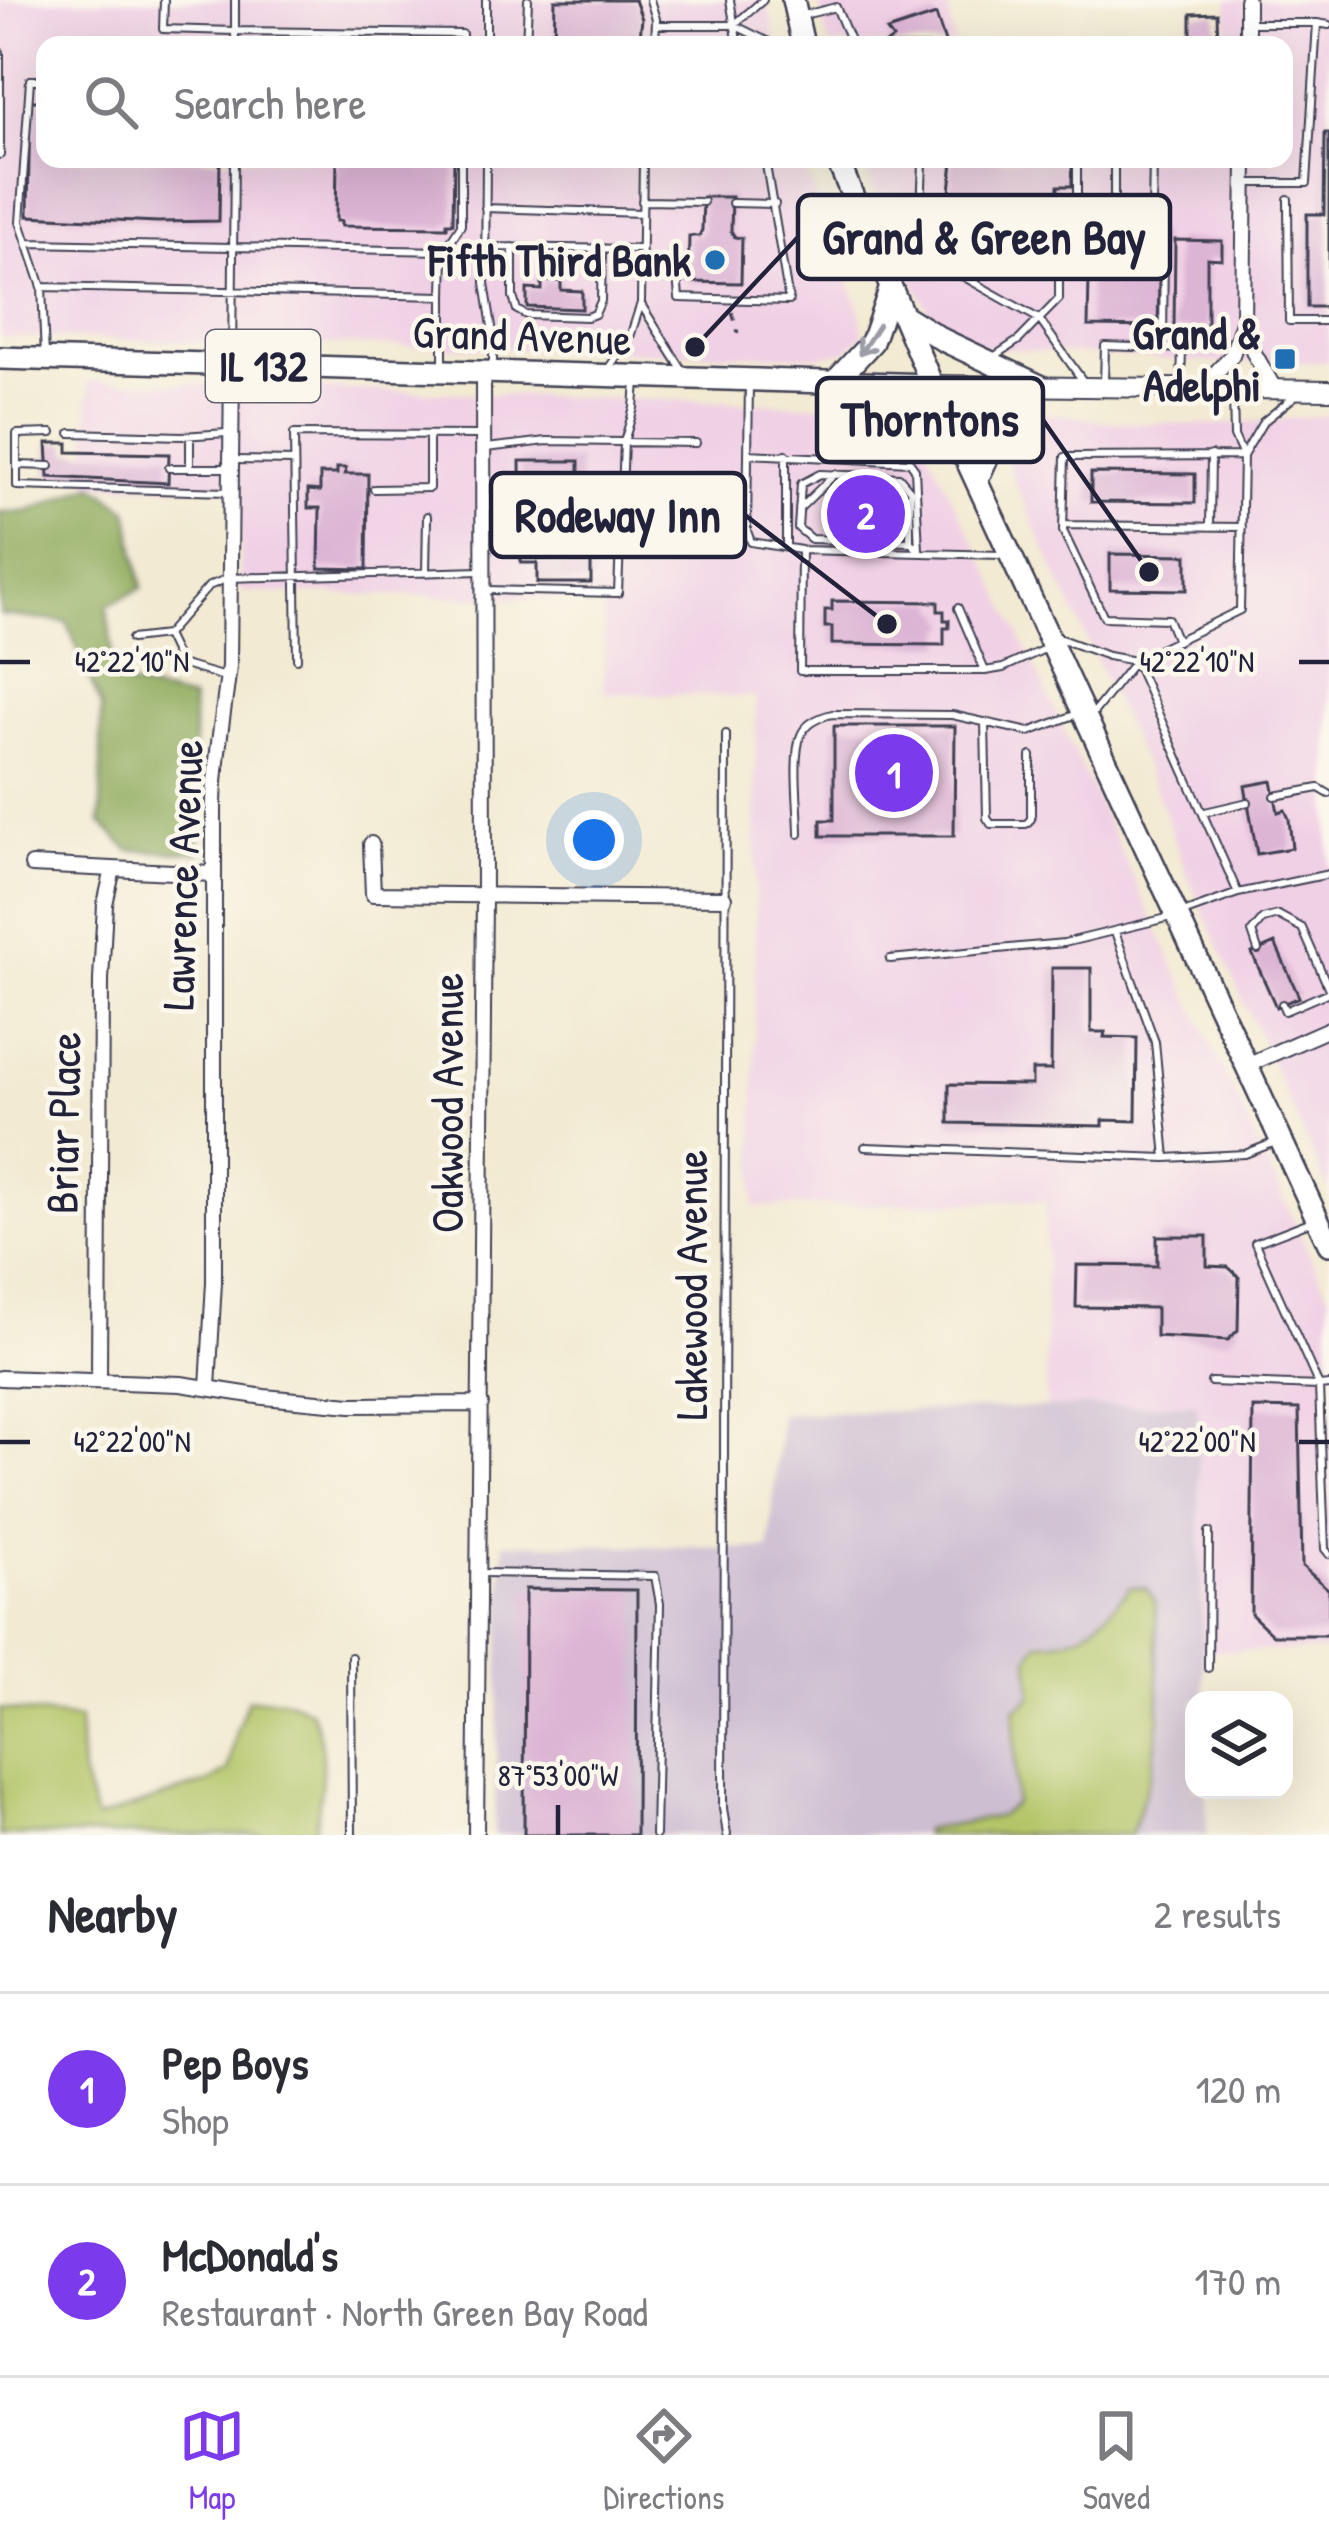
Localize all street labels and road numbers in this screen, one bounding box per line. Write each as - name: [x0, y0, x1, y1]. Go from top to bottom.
- street label: Grand Avenue: [412, 300, 633, 369]
- road number: IL 132: [206, 330, 320, 402]
- street label: Lawrence Avenue: [146, 739, 217, 1011]
- street label: Oakwood Avenue: [416, 973, 477, 1233]
- street label: Briar Place: [30, 1031, 95, 1215]
- street label: Lakewood Avenue: [660, 1150, 721, 1420]

